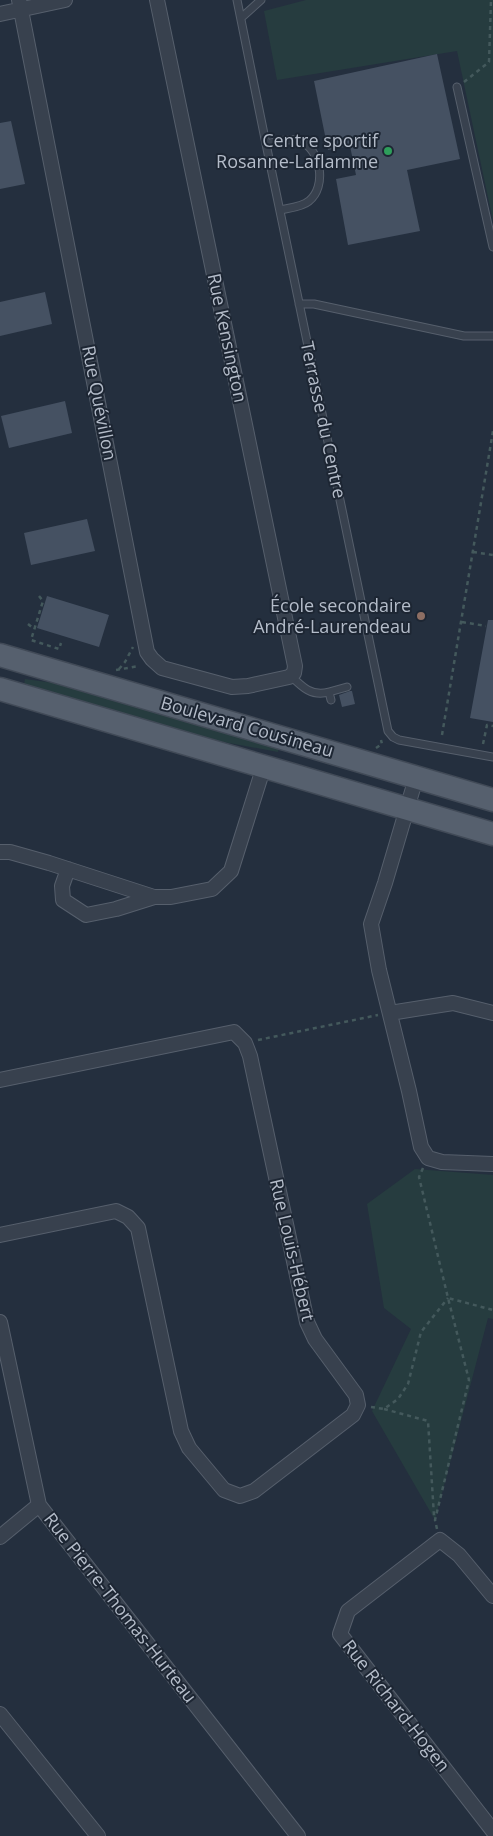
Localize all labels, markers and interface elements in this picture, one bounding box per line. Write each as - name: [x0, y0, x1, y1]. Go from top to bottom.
- place label: Centre sportif Rosanne-Laflamme: [216, 128, 379, 173]
- marker: Centre sportif Rosanne-Laflamme: [382, 145, 394, 157]
- street label: Rue Kensington: [203, 271, 253, 405]
- street label: Terrasse du Centre: [296, 339, 352, 500]
- street label: Rue Quévillon: [77, 343, 123, 462]
- place label: École secondaire André-Laurendeau: [253, 593, 411, 638]
- marker: École secondaire André-Laurendeau: [415, 610, 427, 622]
- street label: Boulevard Cousineau: [158, 690, 336, 762]
- street label: Rue Louis-Hébert: [265, 1176, 321, 1323]
- street label: Rue Pierre-Thomas-Hurteau: [39, 1507, 203, 1707]
- street label: Rue Richard-Hogen: [338, 1634, 456, 1776]

